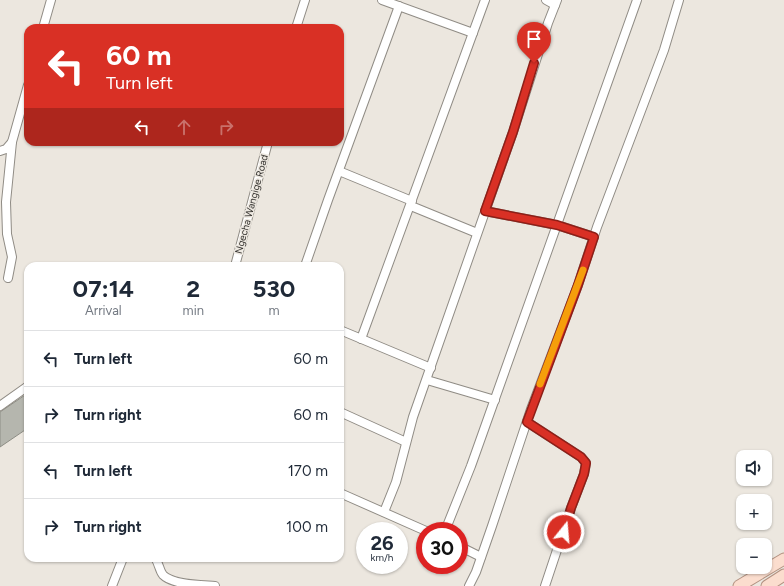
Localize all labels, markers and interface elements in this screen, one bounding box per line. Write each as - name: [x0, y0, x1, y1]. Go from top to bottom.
- pin: [517, 22, 551, 63]
- icon: arrive: [523, 28, 545, 50]
- text: 60 m: [106, 38, 171, 72]
- icon: left: [40, 40, 92, 92]
- text: Turn left: [106, 72, 173, 94]
- icon: left: [131, 116, 153, 138]
- icon: ahead: [173, 116, 195, 138]
- icon: right: [215, 116, 237, 138]
- street label: Ngecha Wangige Road: [232, 153, 271, 255]
- text: 07:14: [73, 274, 134, 303]
- text: 2: [186, 274, 200, 303]
- text: 530: [253, 274, 295, 303]
- text: Arrival: [85, 303, 122, 318]
- text: min: [183, 303, 204, 318]
- text: m: [268, 303, 279, 318]
- icon: left: [40, 348, 62, 370]
- text: Turn left: [74, 350, 132, 368]
- text: 60 m: [293, 350, 328, 368]
- icon: right: [40, 404, 62, 426]
- text: Turn right: [74, 406, 142, 424]
- text: 60 m: [293, 406, 328, 424]
- map controls: [736, 450, 772, 574]
- button: sound: [736, 450, 772, 486]
- icon: left: [40, 460, 62, 482]
- text: Turn left: [74, 462, 132, 480]
- text: 170 m: [288, 462, 328, 480]
- button: +: [736, 494, 772, 530]
- position arrow: [543, 511, 585, 553]
- icon: right: [40, 516, 62, 538]
- text: Turn right: [74, 518, 142, 536]
- text: 100 m: [286, 518, 328, 536]
- speed limit sign: 30: [416, 522, 468, 574]
- text: 26: [370, 531, 394, 555]
- button: −: [736, 538, 772, 574]
- text: km/h: [371, 551, 393, 564]

